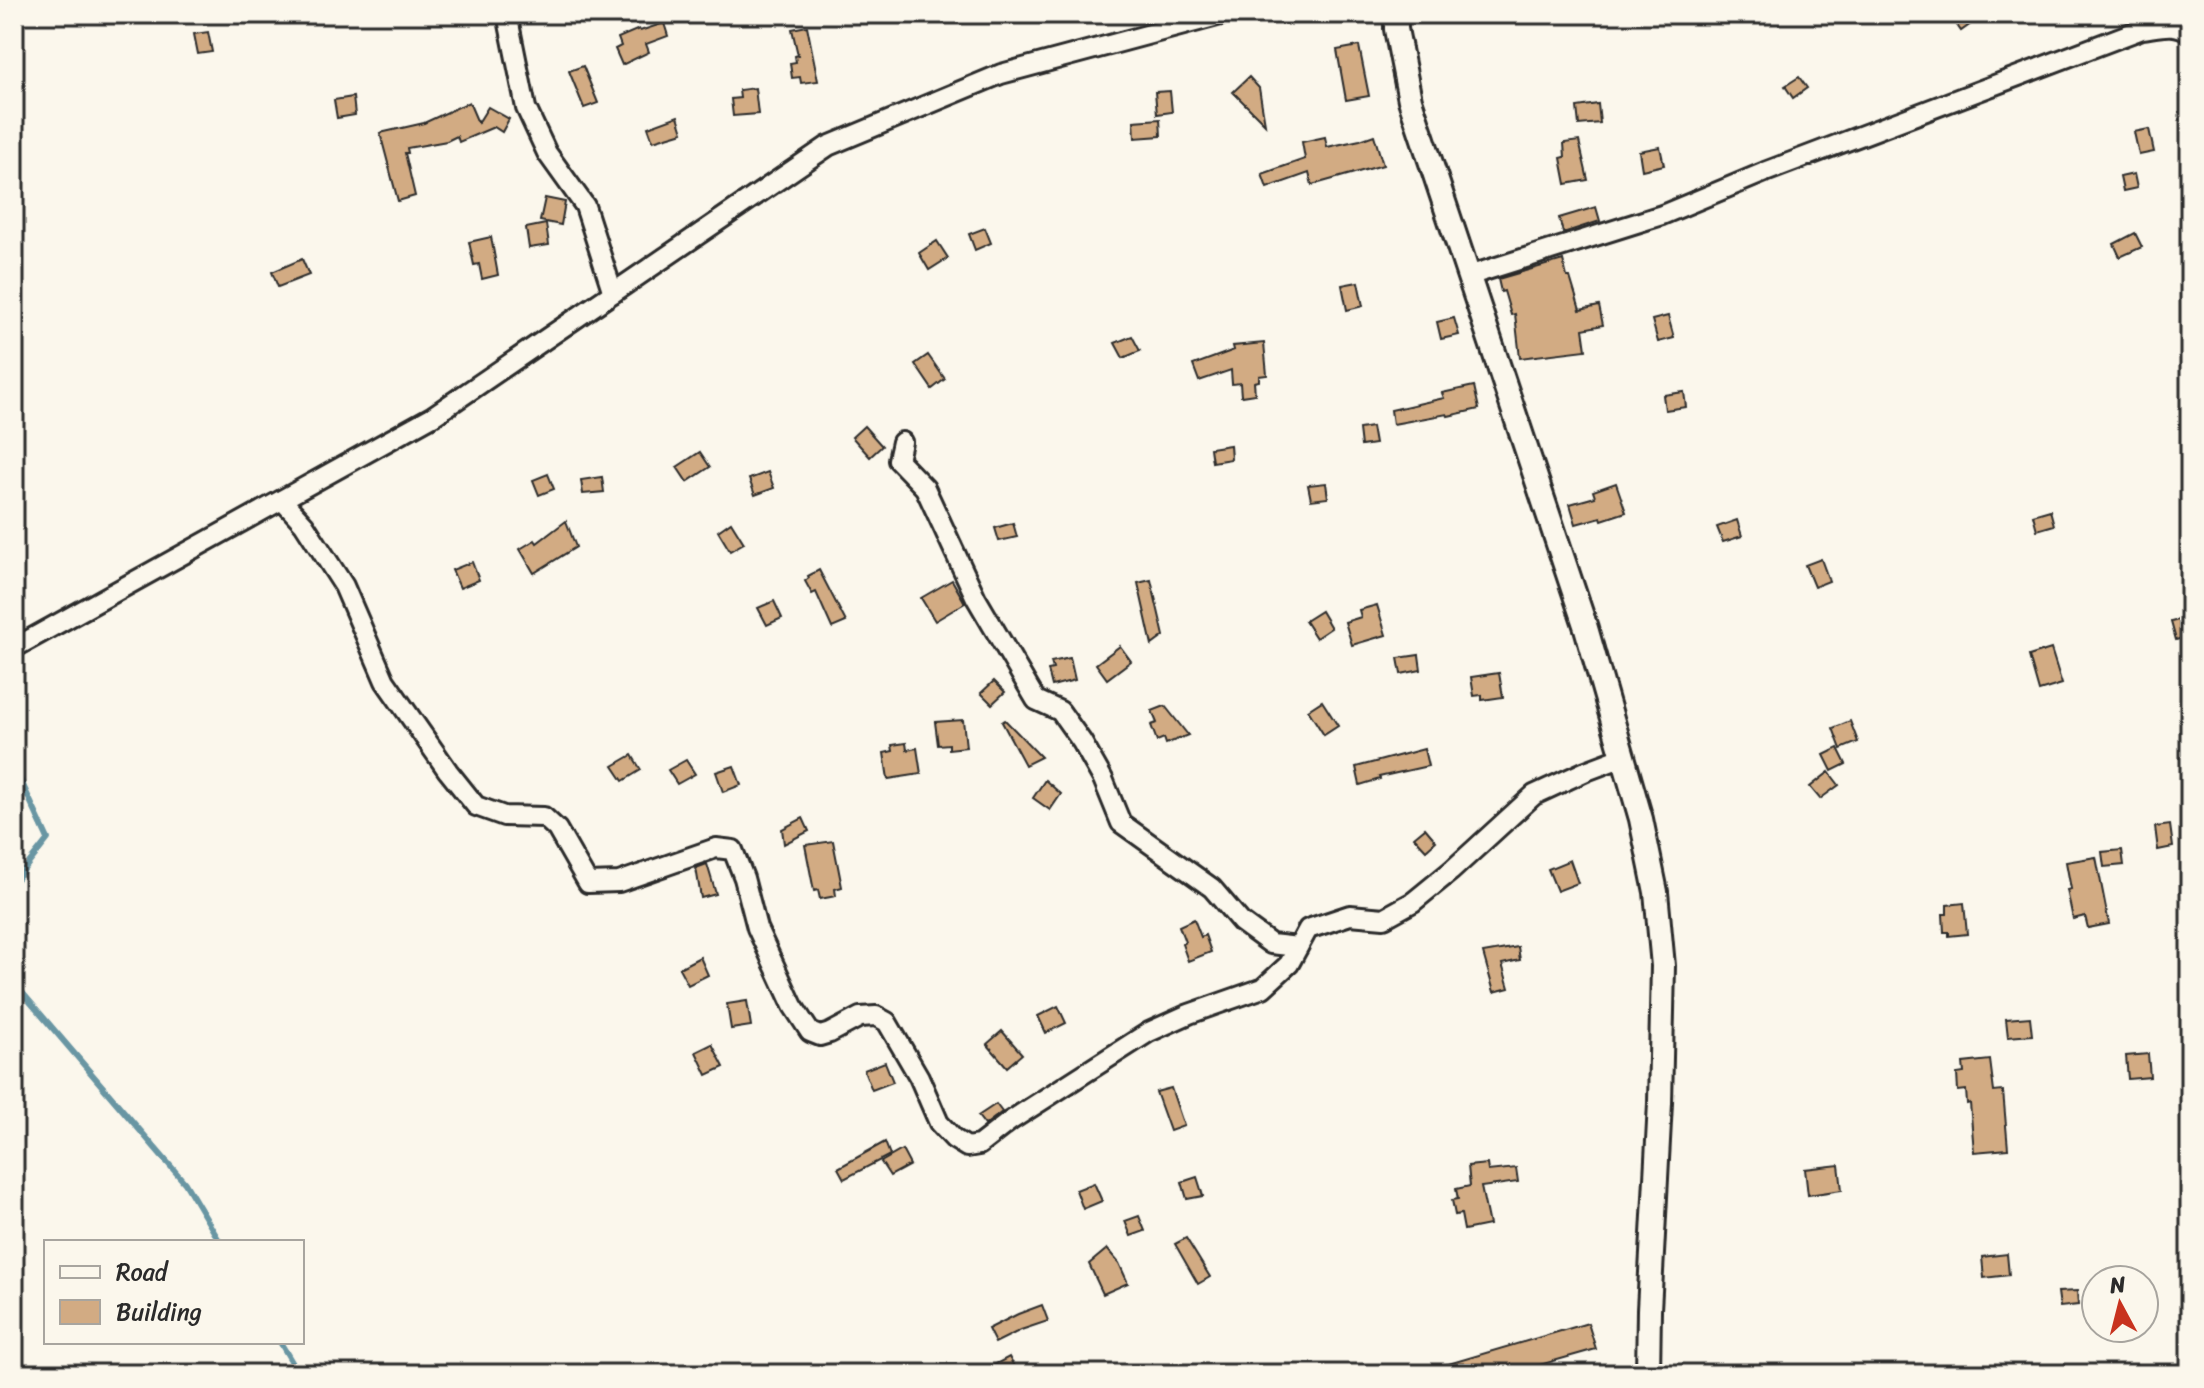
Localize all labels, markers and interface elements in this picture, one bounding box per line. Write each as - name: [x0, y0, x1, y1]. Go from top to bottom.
- legend: [44, 1240, 304, 1344]
- text: Road: [116, 1251, 170, 1293]
- north arrow: [2080, 1264, 2160, 1344]
- text: N: [2107, 1264, 2128, 1305]
- text: Building: [116, 1291, 202, 1333]

